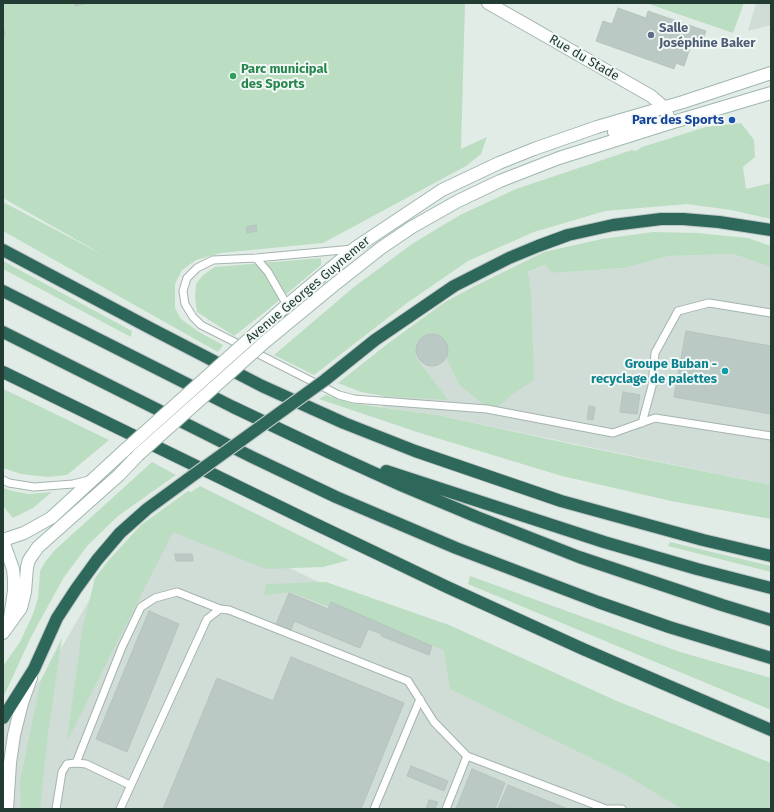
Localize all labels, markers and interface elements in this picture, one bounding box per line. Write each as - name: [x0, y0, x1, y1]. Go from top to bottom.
- place label: Salle Joséphine Baker: [659, 20, 755, 51]
- marker: Salle Joséphine Baker: [646, 30, 656, 40]
- street label: Rue du Stade: [546, 32, 622, 84]
- place label: Parc municipal des Sports: [241, 61, 327, 92]
- marker: Parc municipal des Sports: [228, 71, 238, 81]
- place label: Parc des Sports: [632, 112, 724, 128]
- marker: Parc des Sports: [727, 115, 737, 125]
- street label: Avenue Georges Guynemer: [243, 233, 373, 347]
- place label: Groupe Buban - recyclage de palettes: [591, 356, 717, 387]
- marker: Groupe Buban - recyclage de palettes: [720, 366, 730, 376]

